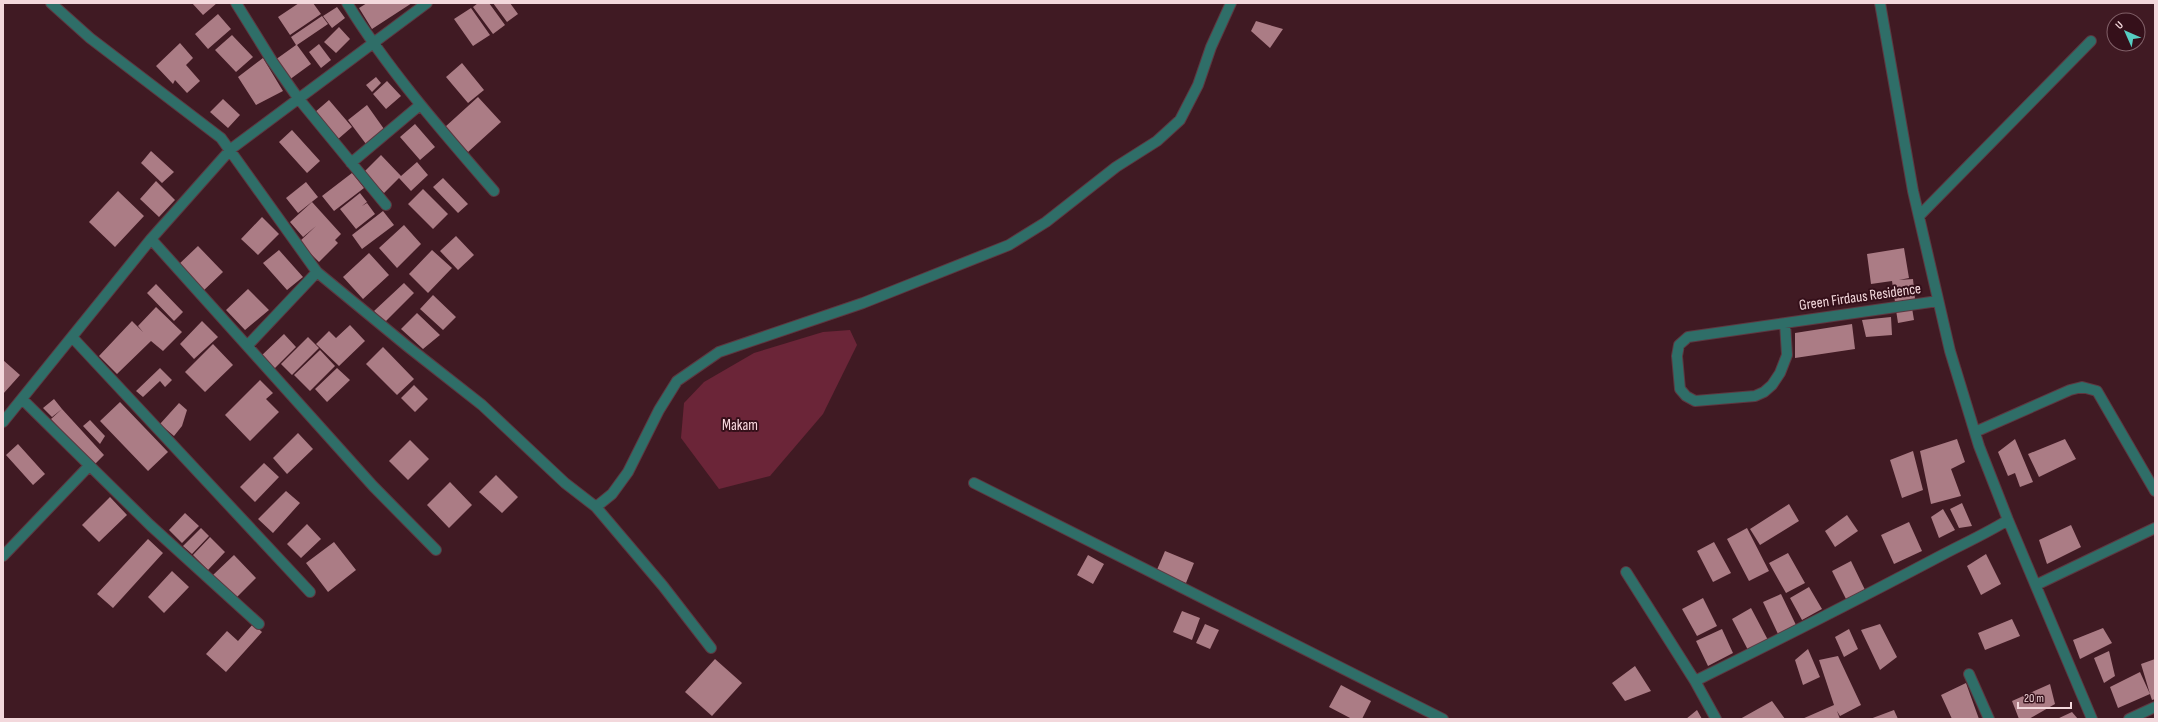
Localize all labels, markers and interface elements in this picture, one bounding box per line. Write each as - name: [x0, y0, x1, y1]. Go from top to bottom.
- north arrow: [2106, 12, 2146, 52]
- text: U: [2113, 18, 2126, 32]
- street label: Green Firdaus Residence: [1798, 279, 1922, 315]
- park label: Makam: [722, 416, 758, 435]
- scale bar: [2018, 684, 2071, 710]
- text: 20 m: [2024, 691, 2044, 706]

